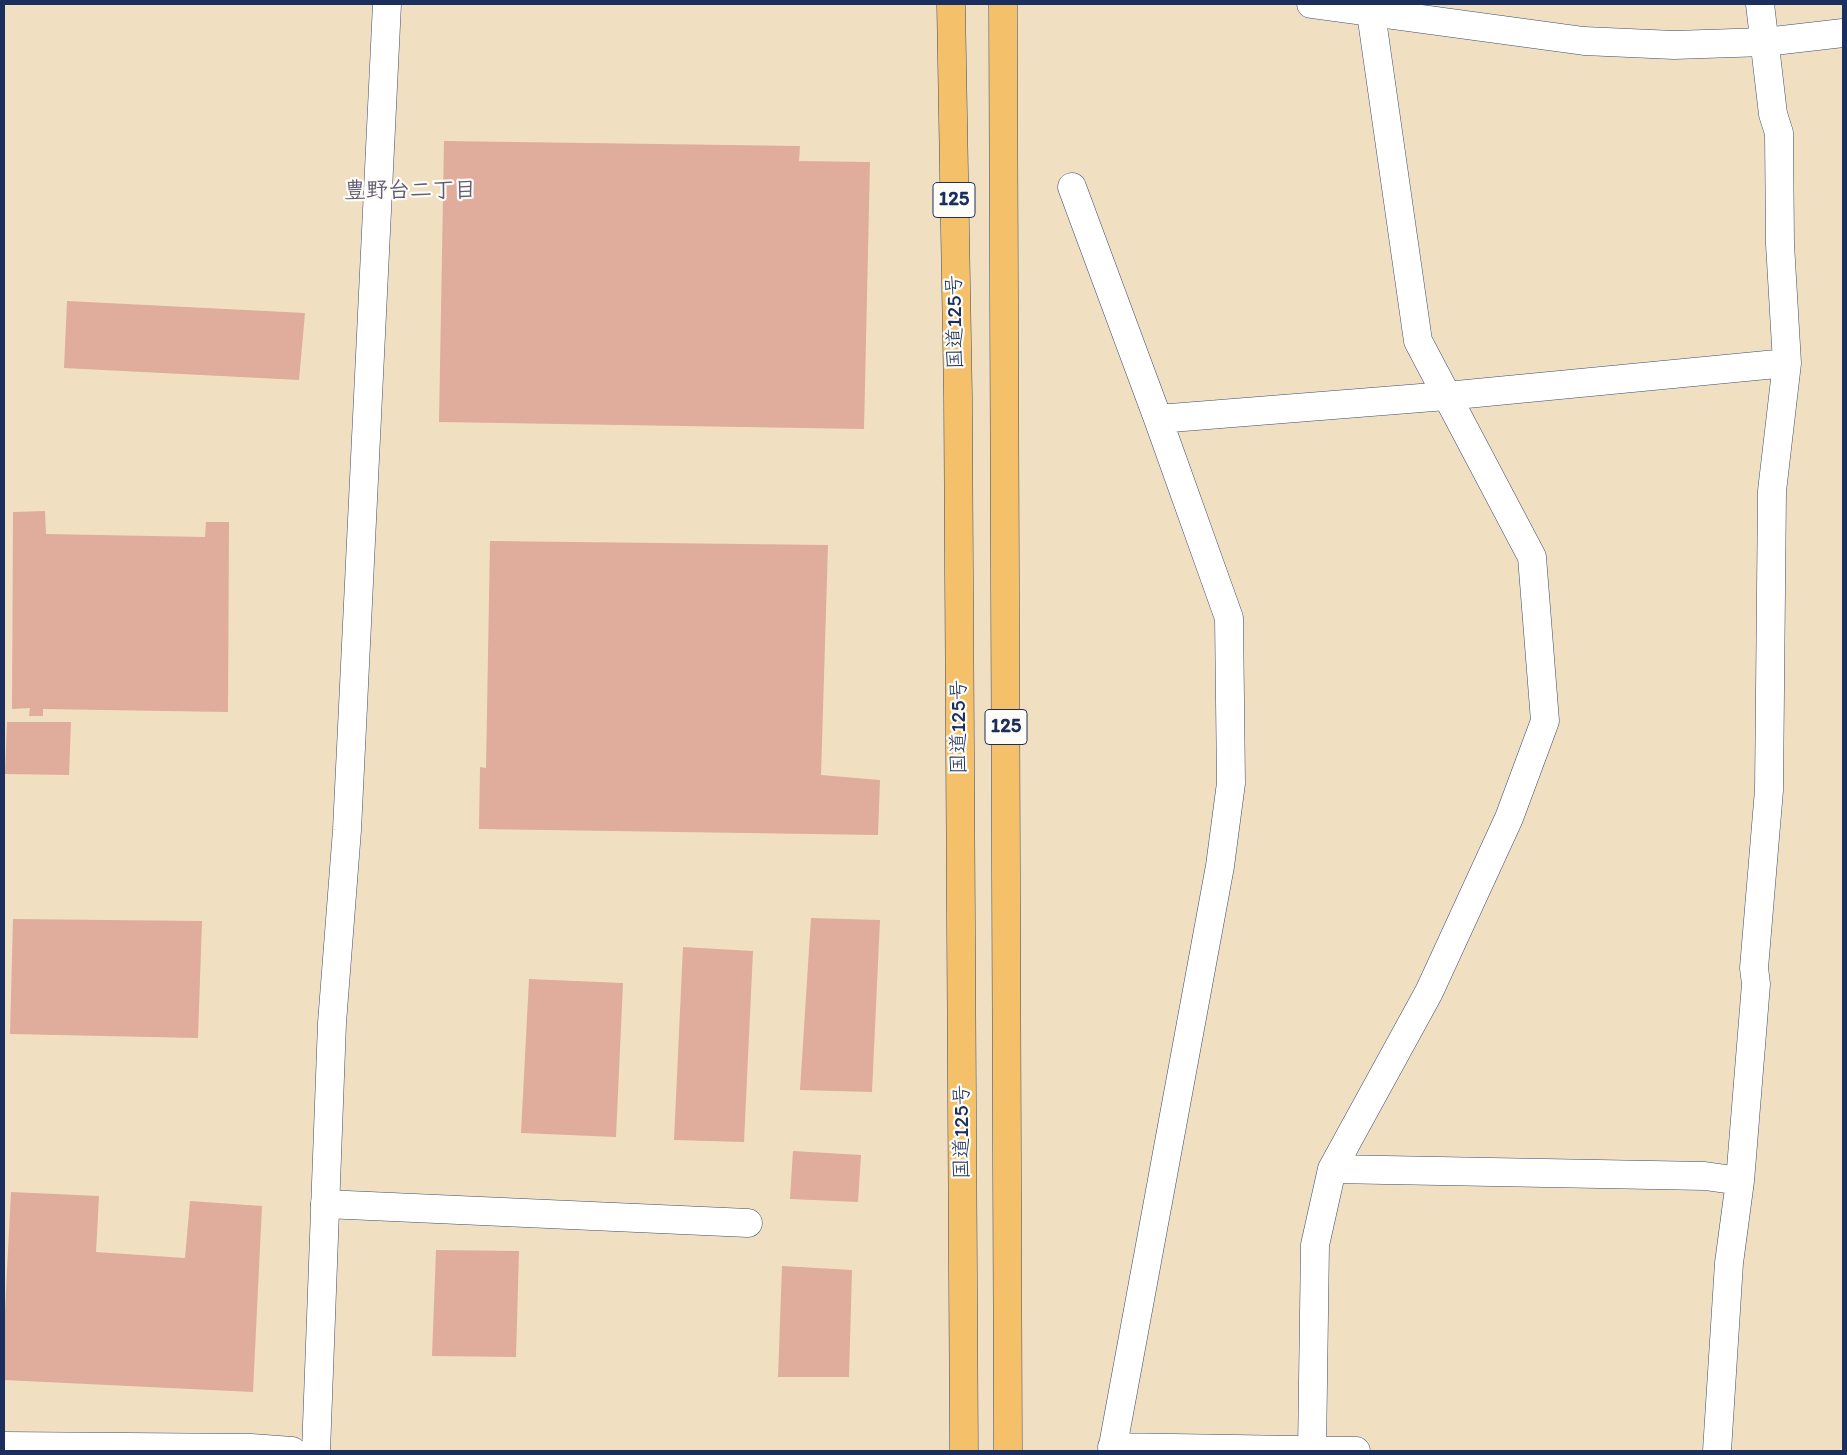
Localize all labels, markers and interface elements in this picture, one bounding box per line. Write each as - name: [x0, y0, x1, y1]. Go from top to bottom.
- district label: 豊野台二丁目: [344, 178, 476, 204]
- road number: 125: [933, 182, 975, 218]
- street label: 国道125号: [943, 274, 969, 370]
- street label: 国道125号: [947, 680, 973, 774]
- road number: 125: [985, 710, 1027, 744]
- street label: 国道125号: [950, 1085, 976, 1179]

